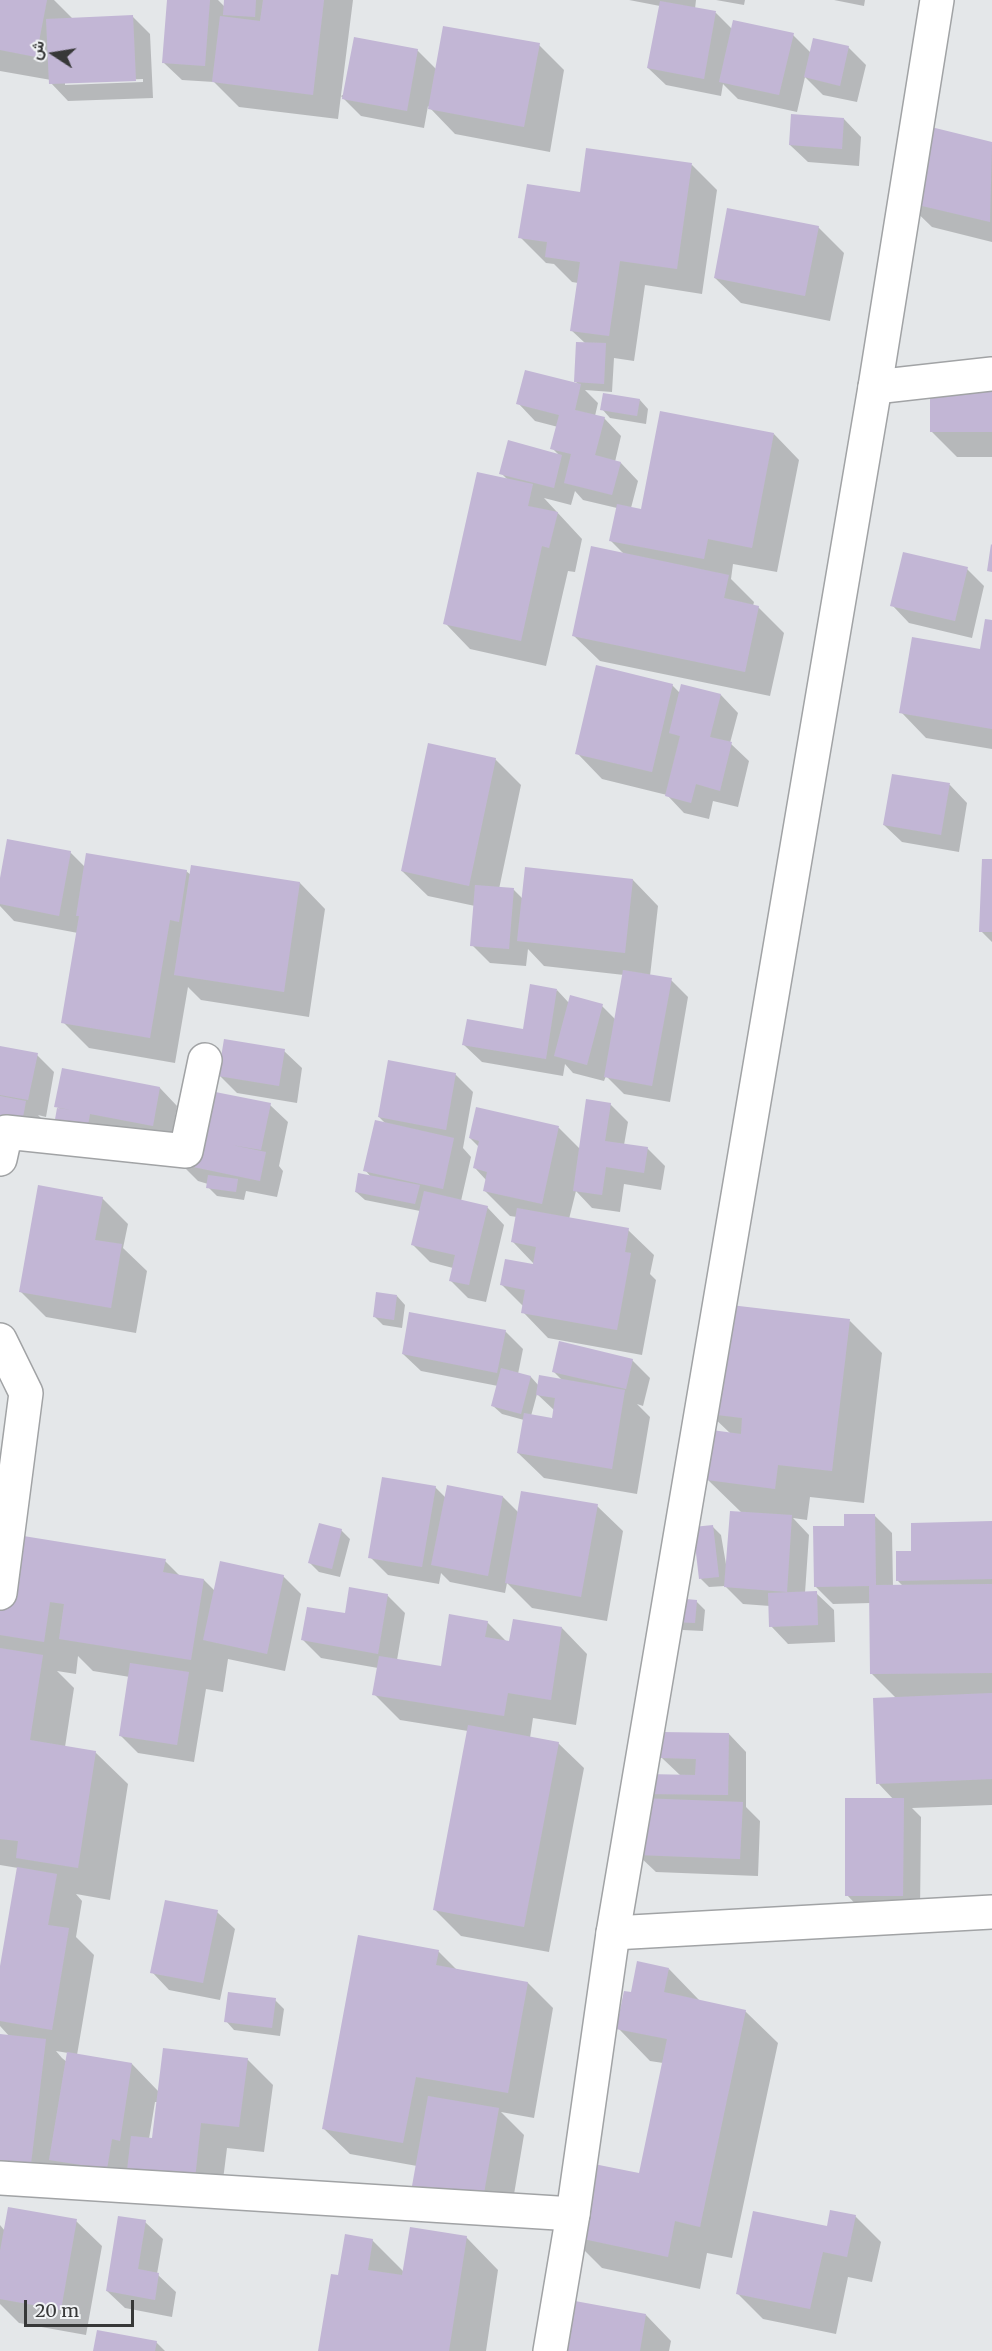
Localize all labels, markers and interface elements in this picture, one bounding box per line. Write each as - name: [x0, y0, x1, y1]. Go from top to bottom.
- north arrow: [24, 24, 84, 84]
- text: ش: [25, 39, 48, 62]
- scale bar: [27, 2288, 136, 2326]
- text: 20 m: [35, 2299, 79, 2322]

